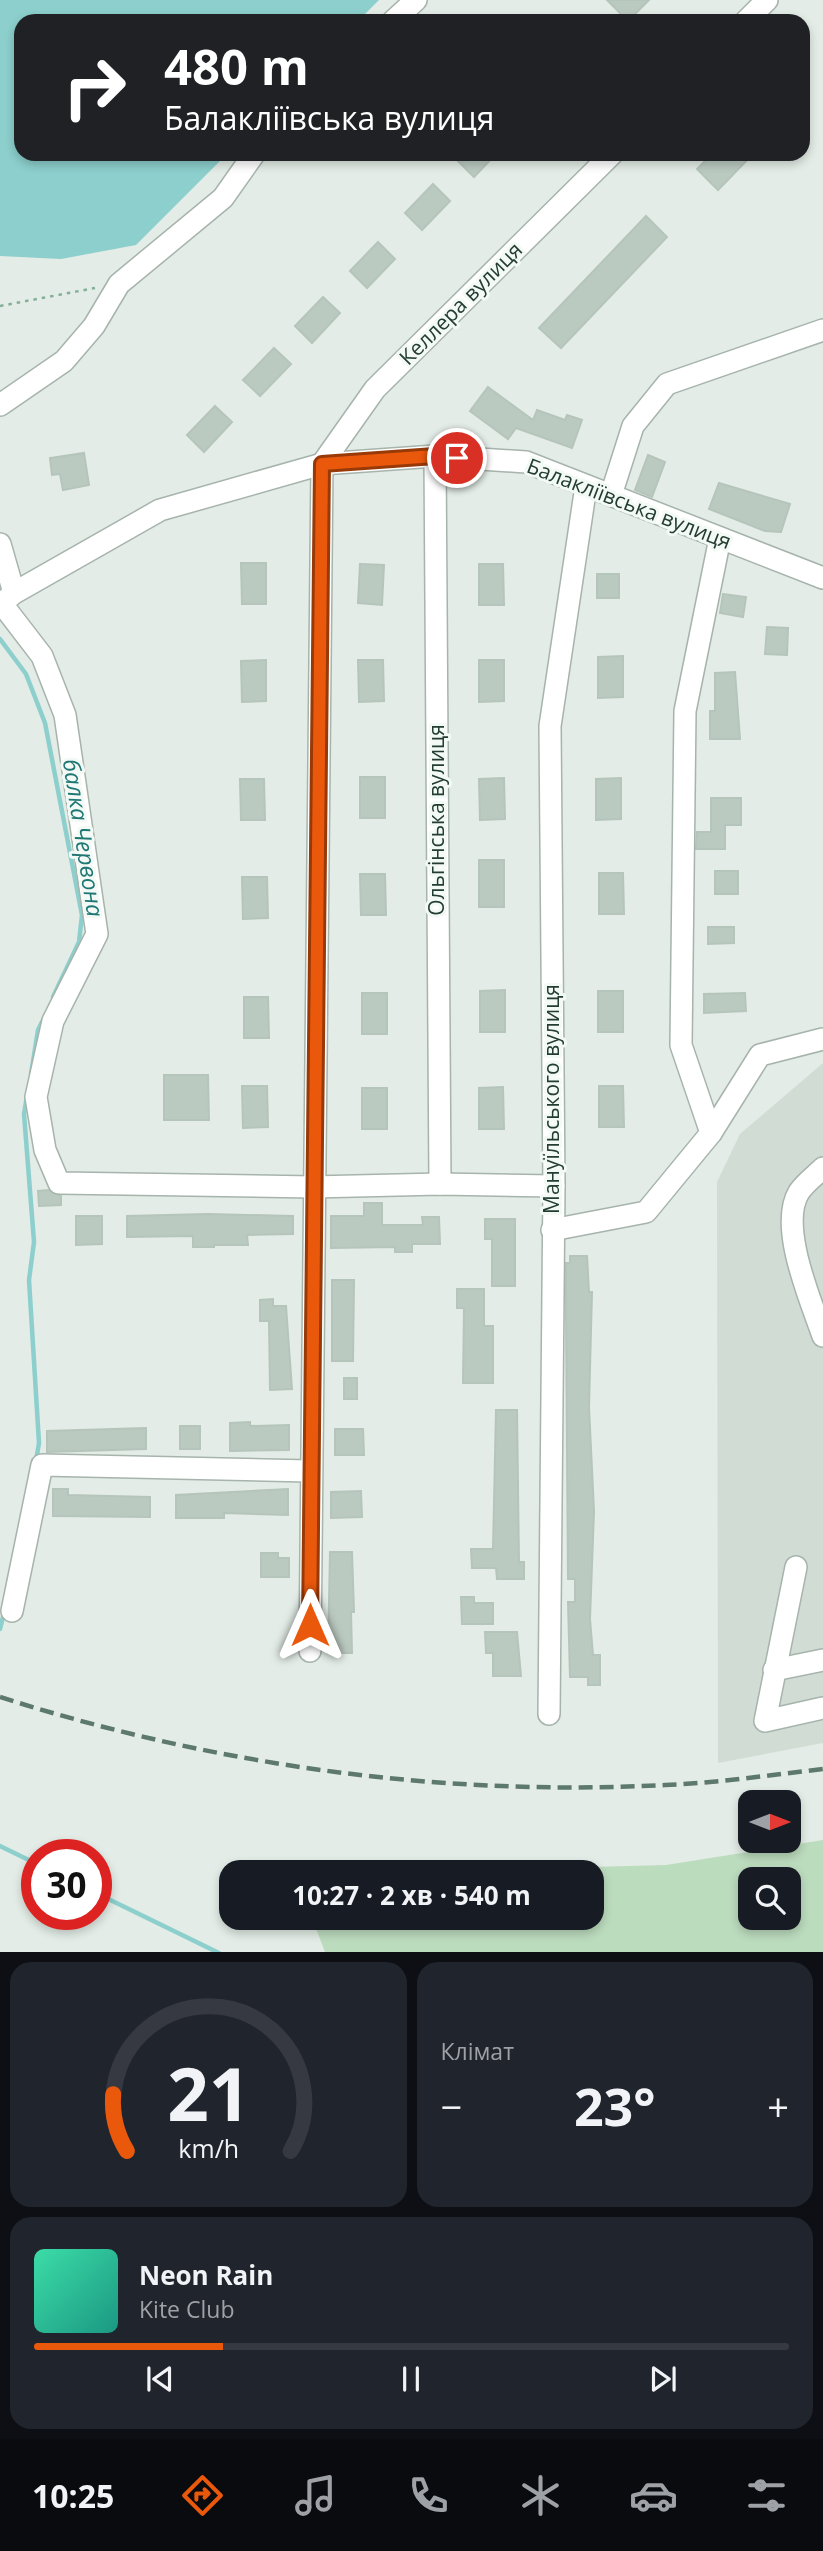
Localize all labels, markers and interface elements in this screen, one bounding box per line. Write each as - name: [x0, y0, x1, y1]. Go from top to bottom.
- text: 480 m: [164, 33, 309, 99]
- icon: right: [49, 42, 140, 133]
- text: Балакліївська вулиця: [164, 96, 494, 139]
- street label: Келлера вулиця: [393, 236, 528, 371]
- pin: [427, 428, 487, 488]
- icon: arrive: [438, 439, 476, 477]
- street label: Балакліївська вулиця: [523, 451, 736, 555]
- street label: Ольгінська вулиця: [422, 724, 450, 916]
- water label: балка Червона: [56, 757, 112, 919]
- street label: Мануїльського вулиця: [537, 984, 565, 1214]
- position arrow: [273, 1588, 347, 1662]
- north arrow: [738, 1790, 802, 1853]
- map controls: [738, 1790, 801, 1930]
- speed limit sign: 30: [21, 1839, 112, 1930]
- button: search: [738, 1867, 801, 1930]
- text: 10:27 · 2 хв · 540 m: [292, 1877, 531, 1913]
- text: Клімат: [441, 2035, 514, 2067]
- text: 21: [167, 2043, 250, 2142]
- text: 23°: [574, 2070, 656, 2141]
- text: −: [441, 2080, 462, 2132]
- text: +: [767, 2080, 789, 2132]
- text: km/h: [178, 2130, 239, 2164]
- text: Neon Rain: [139, 2257, 273, 2293]
- text: Kite Club: [139, 2293, 234, 2325]
- icon: previous: [141, 2360, 179, 2398]
- icon: pause: [392, 2360, 430, 2398]
- icon: next: [644, 2360, 682, 2398]
- icon: directions: [178, 2471, 227, 2520]
- icon: music: [291, 2471, 340, 2520]
- icon: phone: [404, 2471, 453, 2520]
- icon: climate: [516, 2471, 565, 2520]
- icon: car: [629, 2471, 678, 2520]
- icon: filters: [742, 2471, 791, 2520]
- text: 10:25: [32, 2474, 114, 2517]

